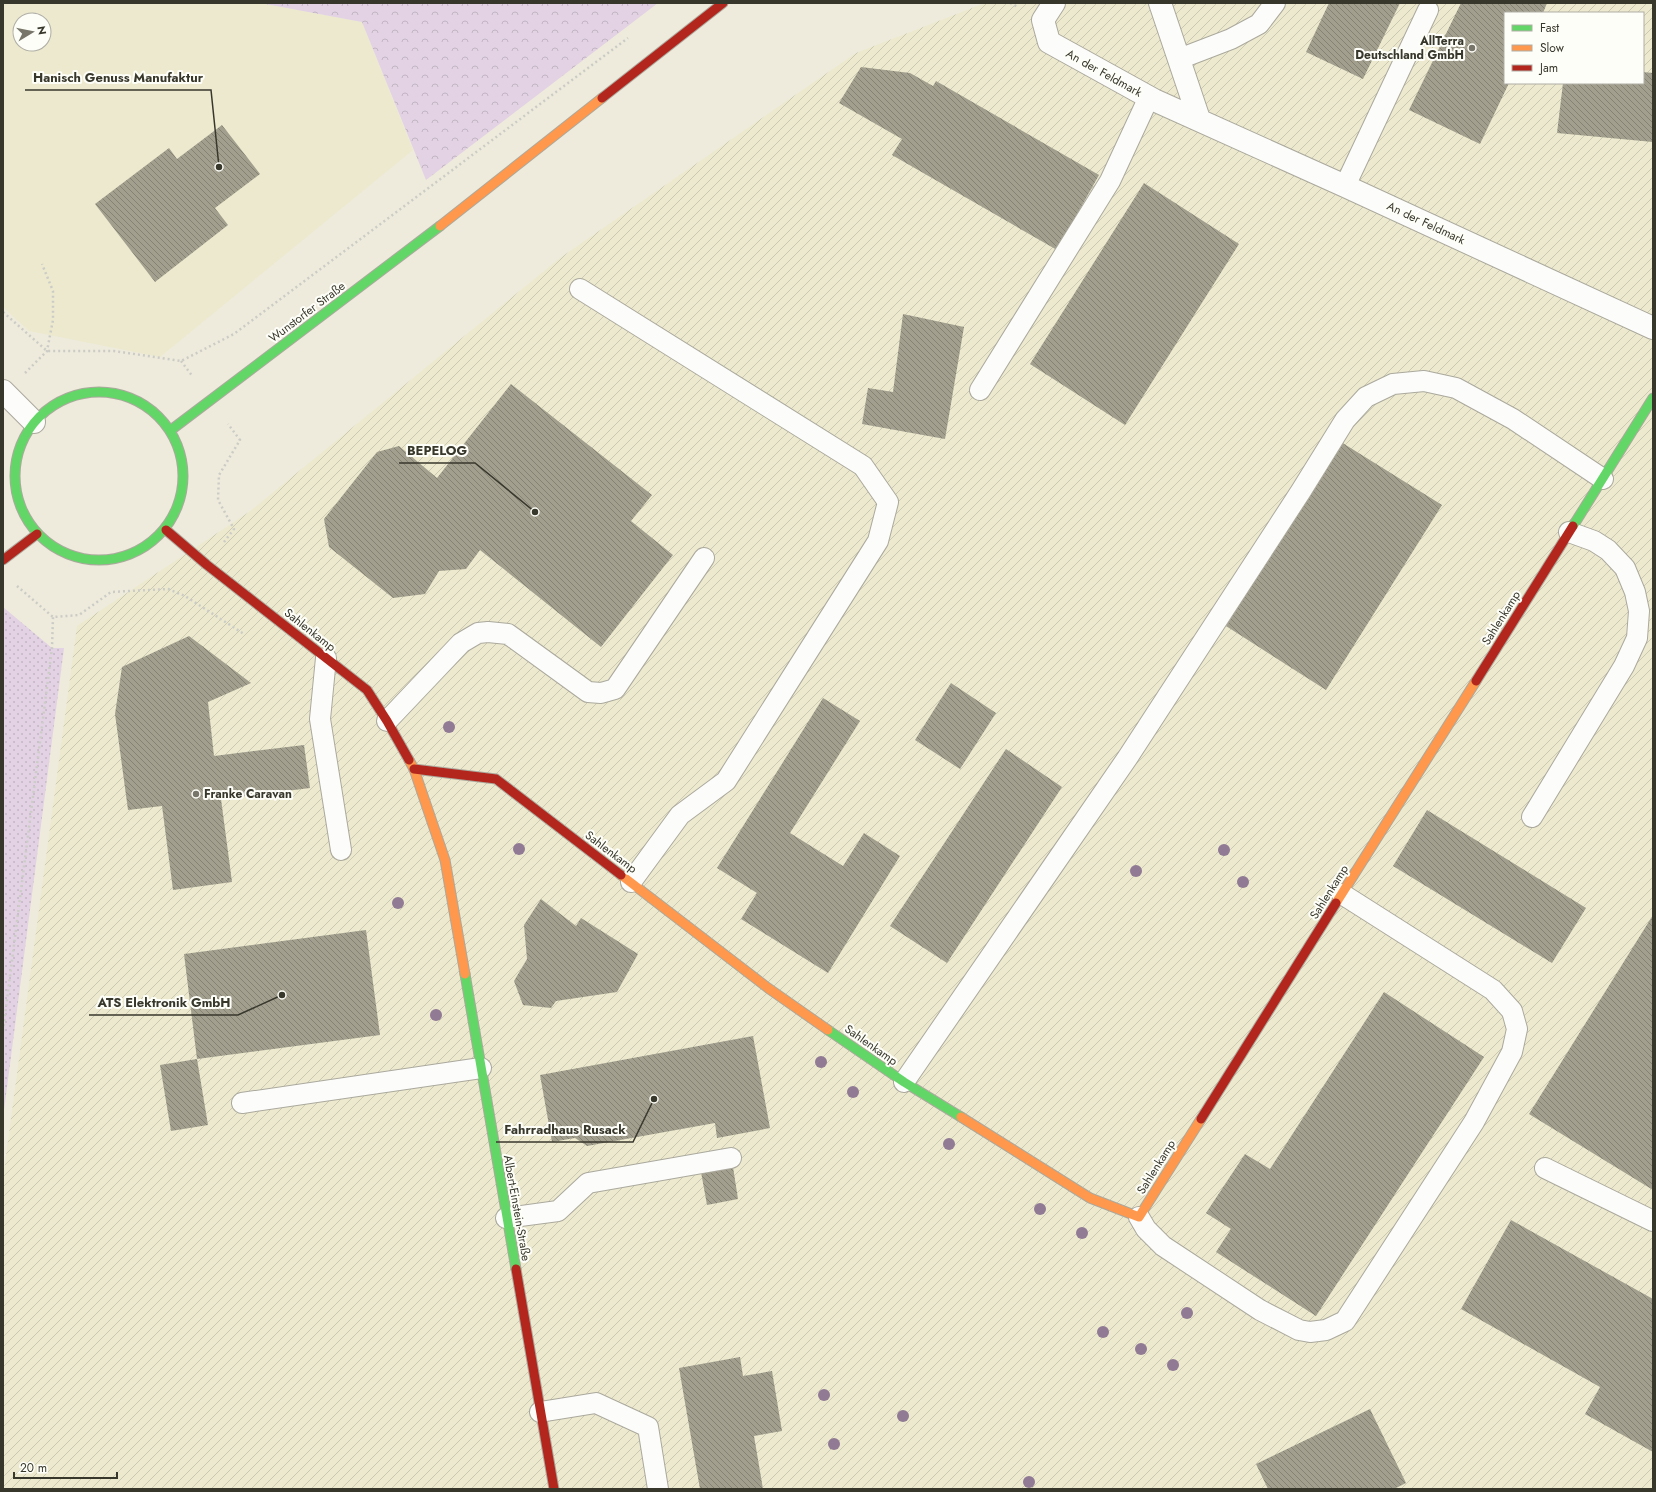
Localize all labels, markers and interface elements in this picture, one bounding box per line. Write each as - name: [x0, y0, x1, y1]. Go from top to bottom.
- north arrow: [12, 12, 52, 52]
- legend: [1504, 12, 1644, 84]
- text: Fast: [1540, 19, 1559, 37]
- text: N: [33, 25, 50, 36]
- place label: AllTerra Deutschland GmbH: [1355, 32, 1464, 64]
- text: Slow: [1540, 39, 1565, 57]
- marker: AllTerra Deutschland GmbH: [1467, 43, 1477, 53]
- street label: An der Feldmark: [1063, 45, 1146, 102]
- text: Jam: [1538, 59, 1558, 77]
- callout: Hanisch Genuss Manufaktur: [25, 65, 211, 90]
- text: Hanisch Genuss Manufaktur: [33, 68, 204, 87]
- street label: An der Feldmark: [1384, 197, 1469, 249]
- street label: Wunstorfer Straße: [265, 277, 349, 347]
- callout: BEPELOG: [399, 438, 475, 463]
- text: BEPELOG: [407, 441, 467, 460]
- street label: Sahlenkamp: [1477, 587, 1525, 649]
- street label: Sahlenkamp: [280, 604, 340, 656]
- place label: Franke Caravan: [204, 785, 292, 803]
- marker: Franke Caravan: [191, 789, 201, 799]
- street label: Sahlenkamp: [581, 826, 641, 878]
- street label: Sahlenkamp: [1305, 861, 1353, 923]
- callout: ATS Elektronik GmbH: [89, 990, 238, 1015]
- text: ATS Elektronik GmbH: [96, 993, 231, 1012]
- street label: Sahlenkamp: [841, 1020, 901, 1070]
- callout: Fahrradhaus Rusack: [496, 1117, 633, 1142]
- text: Fahrradhaus Rusack: [504, 1120, 626, 1139]
- street label: Sahlenkamp: [1132, 1136, 1180, 1198]
- street label: Albert-Einstein-Straße: [499, 1154, 535, 1262]
- scale bar: [14, 1454, 117, 1480]
- text: 20 m: [20, 1459, 47, 1477]

